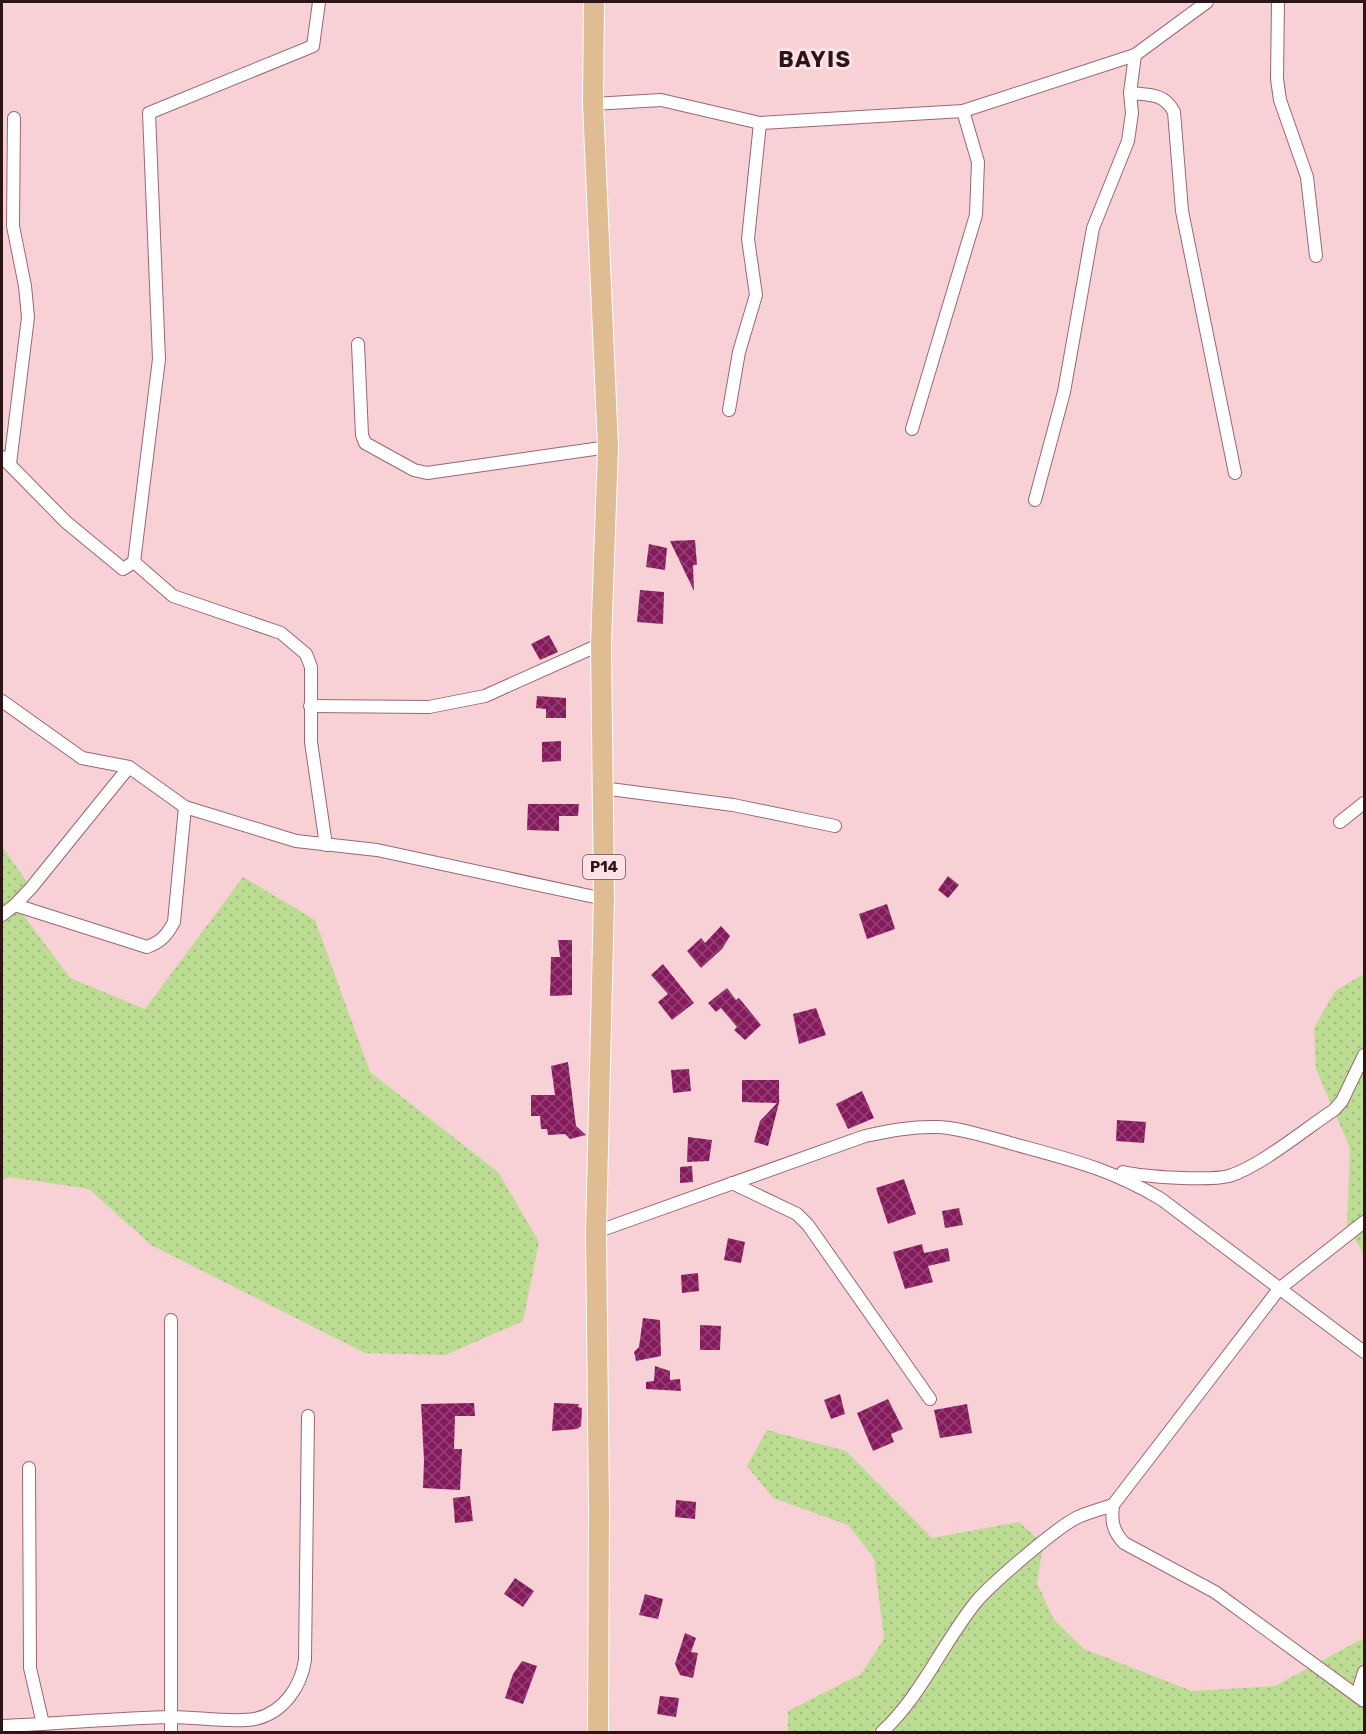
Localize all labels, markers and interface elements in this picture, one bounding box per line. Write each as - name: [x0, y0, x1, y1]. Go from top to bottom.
- district label: BAYIS: [778, 46, 852, 73]
- road number: P14: [583, 855, 625, 879]

